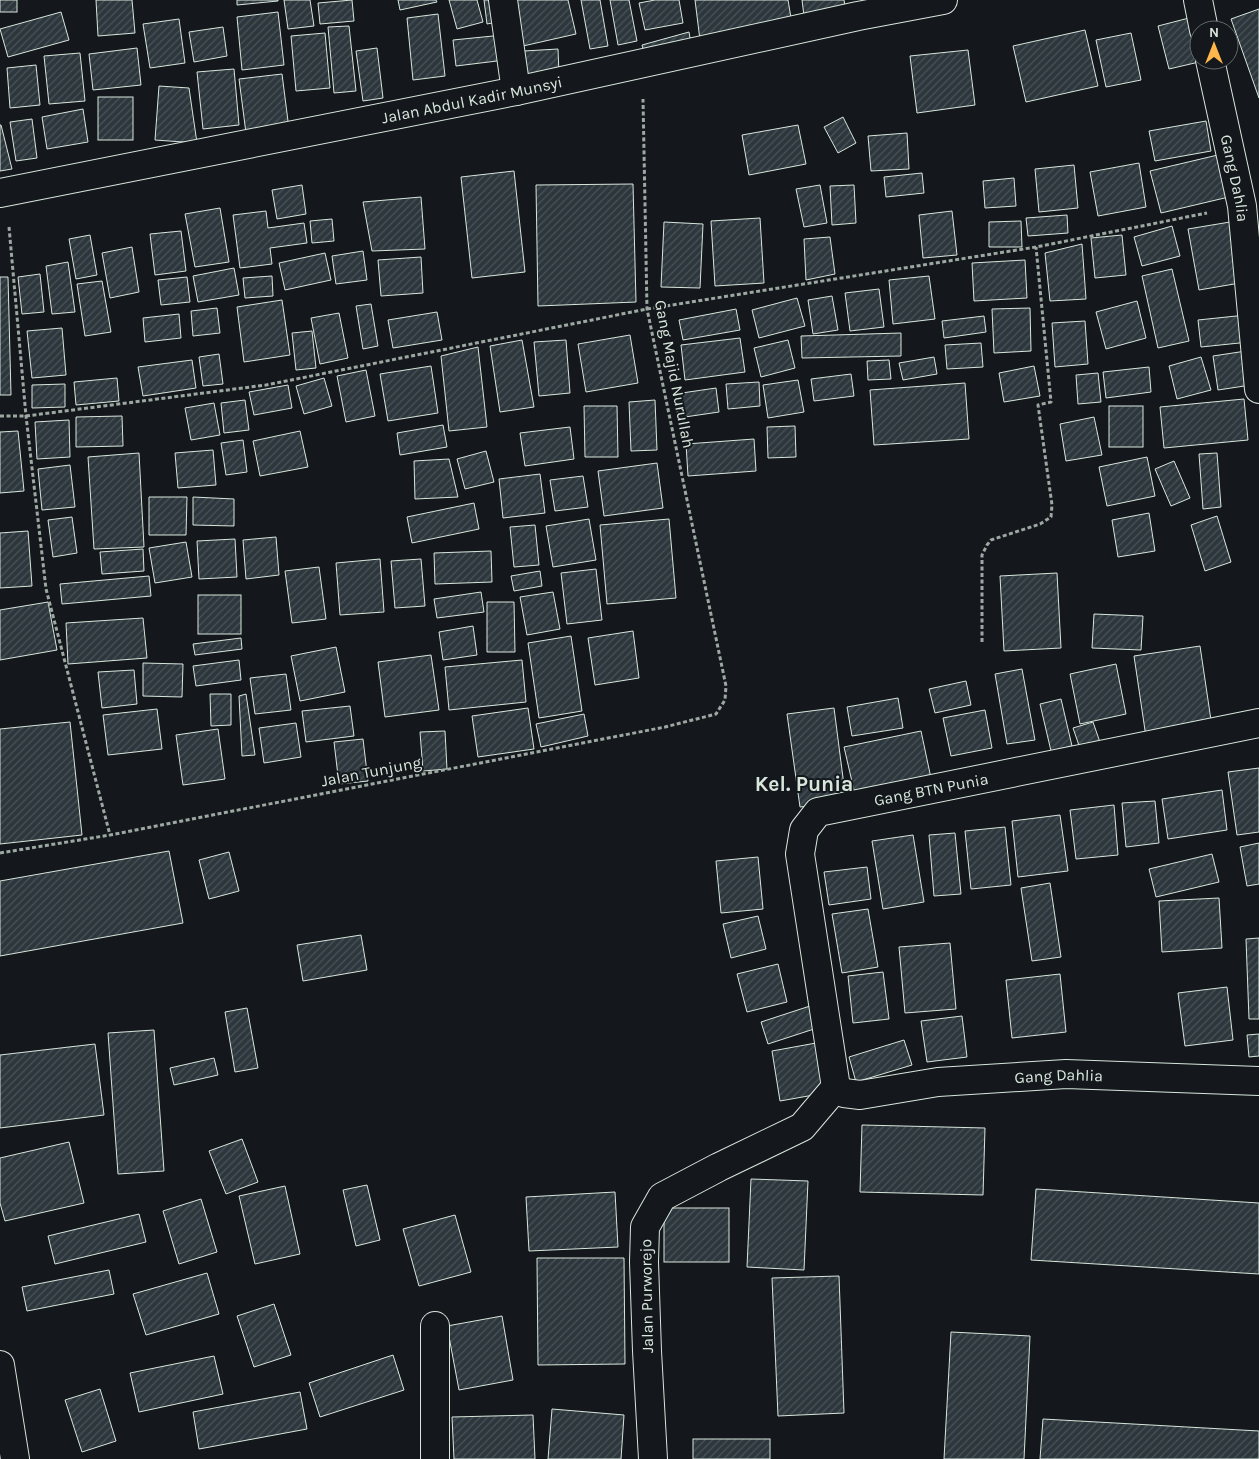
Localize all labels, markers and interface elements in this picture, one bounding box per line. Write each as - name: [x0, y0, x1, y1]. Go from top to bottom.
- north arrow: [1189, 20, 1239, 70]
- text: N: [1209, 24, 1219, 41]
- street label: Jalan Abdul Kadir Munsyi: [380, 72, 564, 127]
- street label: Gang Dahlia: [1217, 133, 1252, 223]
- street label: Gang Majid Nurullah: [651, 298, 698, 450]
- street label: Jalan Tunjung: [319, 752, 423, 791]
- street label: Gang BTN Punia: [872, 769, 990, 810]
- district label: Kel. Punia: [755, 772, 853, 796]
- street label: Gang Dahlia: [1014, 1065, 1103, 1087]
- street label: Jalan Purworejo: [636, 1239, 657, 1353]

